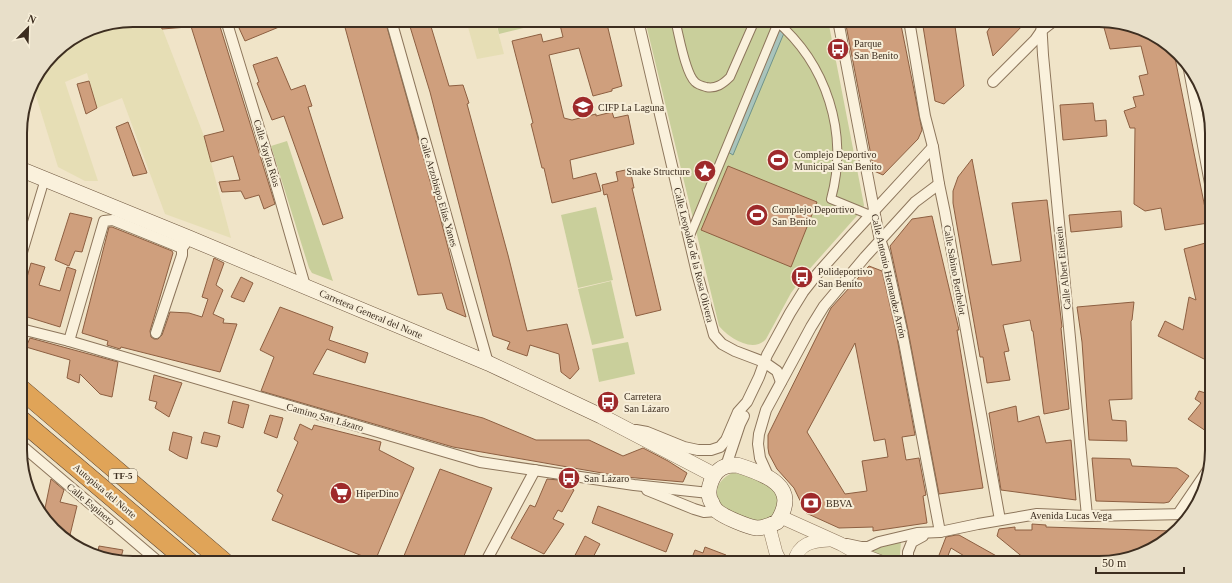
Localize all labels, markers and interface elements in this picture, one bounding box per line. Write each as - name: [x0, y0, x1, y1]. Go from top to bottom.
- north arrow: [8, 8, 48, 48]
- text: N: [26, 12, 38, 26]
- bus stop icon: Parque San Benito: [825, 36, 851, 62]
- place label: Parque San Benito: [854, 38, 898, 61]
- school or university icon: CIFP La Laguna: [570, 94, 596, 120]
- place label: CIFP La Laguna: [598, 102, 665, 113]
- street label: Calle Yayita Ríos: [252, 118, 282, 188]
- street label: Calle Arzobispo Elías Yanes: [418, 136, 460, 248]
- sports icon: Complejo Deportivo Municipal San Benito: [765, 147, 791, 173]
- place label: Complejo Deportivo Municipal San Benito: [794, 149, 882, 172]
- place icon: Snake Structure: [692, 158, 718, 184]
- place label: Snake Structure: [626, 166, 691, 177]
- street label: Calle Leopoldo de la Rosa Olivera: [672, 186, 716, 324]
- sports icon: Complejo Deportivo San Benito: [744, 202, 770, 228]
- place label: Complejo Deportivo San Benito: [772, 204, 855, 227]
- street label: Calle Antonio Hernandez Arrón: [869, 213, 909, 339]
- street label: Calle Sabino Berthelot: [942, 224, 968, 316]
- street label: Calle Albert Einstein: [1053, 226, 1073, 310]
- bus stop icon: Polideportivo San Benito: [789, 264, 815, 290]
- place label: Polideportivo San Benito: [818, 266, 872, 289]
- street label: Carretera General del Norte: [318, 287, 425, 341]
- bus stop icon: Carretera San Lázaro: [595, 389, 621, 415]
- place label: Carretera San Lázaro: [624, 391, 669, 414]
- street label: Camino San Lázaro: [285, 401, 365, 433]
- street label: Autopista del Norte: [71, 461, 139, 521]
- bus stop icon: San Lázaro: [556, 465, 582, 491]
- road number: TF-5: [109, 469, 137, 483]
- place label: San Lázaro: [584, 473, 629, 484]
- supermarket icon: HiperDino: [328, 480, 354, 506]
- street label: Calle Espinero: [65, 481, 117, 527]
- place label: HiperDino: [356, 488, 399, 499]
- bank icon: BBVA: [798, 490, 824, 516]
- place label: BBVA: [826, 498, 853, 509]
- street label: Avenida Lucas Vega: [1030, 510, 1112, 521]
- scale bar: [1096, 549, 1184, 575]
- text: 50 m: [1102, 556, 1127, 570]

